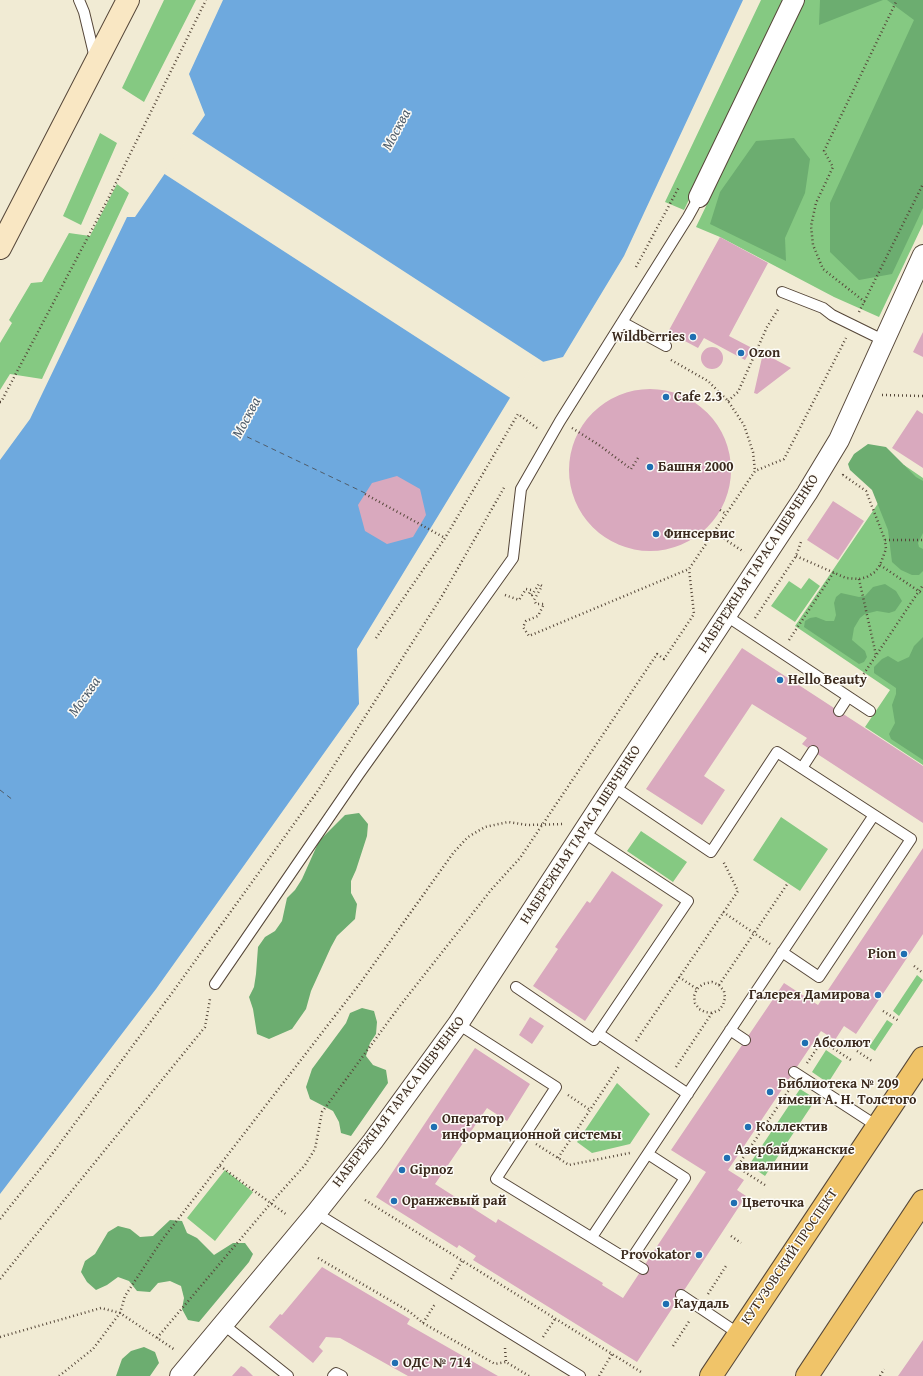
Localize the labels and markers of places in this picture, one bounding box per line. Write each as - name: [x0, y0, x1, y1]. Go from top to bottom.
- place label: Wildberries: [612, 329, 685, 345]
- marker: Wildberries: [688, 332, 698, 342]
- place label: Ozon: [749, 345, 780, 361]
- marker: Ozon: [736, 348, 746, 358]
- place label: Cafe 2.3: [674, 389, 722, 405]
- marker: Cafe 2.3: [661, 392, 671, 402]
- place label: Башня 2000: [658, 459, 733, 475]
- marker: Башня 2000: [645, 462, 655, 472]
- place label: Финсервис: [664, 526, 735, 542]
- marker: Финсервис: [651, 529, 661, 539]
- place label: Hello Beauty: [788, 672, 867, 688]
- marker: Hello Beauty: [775, 675, 785, 685]
- place label: Pion: [868, 946, 896, 962]
- marker: Pion: [899, 949, 909, 959]
- place label: Галерея Дамирова: [749, 987, 870, 1003]
- marker: Галерея Дамирова: [873, 990, 883, 1000]
- place label: Абсолют: [813, 1035, 870, 1051]
- marker: Абсолют: [800, 1038, 810, 1048]
- place label: Библиотека № 209 имени А. Н. Толстого: [778, 1076, 916, 1108]
- marker: Библиотека № 209 имени А. Н. Толстого: [765, 1087, 775, 1097]
- place label: Оператор информационной системы: [442, 1111, 621, 1144]
- place label: Коллектив: [756, 1119, 828, 1135]
- marker: Оператор информационной системы: [429, 1122, 439, 1132]
- marker: Коллектив: [743, 1122, 753, 1132]
- place label: Азербайджанские авиалинии: [735, 1142, 855, 1174]
- marker: Азербайджанские авиалинии: [722, 1153, 732, 1163]
- place label: Gipnoz: [410, 1162, 453, 1178]
- marker: Gipnoz: [397, 1165, 407, 1175]
- place label: Оранжевый рай: [402, 1193, 507, 1209]
- place label: Цветочка: [742, 1195, 804, 1211]
- marker: Оранжевый рай: [389, 1196, 399, 1206]
- marker: Цветочка: [729, 1198, 739, 1208]
- place label: Provokator: [621, 1247, 691, 1263]
- marker: Provokator: [694, 1250, 704, 1260]
- place label: Каудаль: [674, 1296, 729, 1312]
- marker: Каудаль: [661, 1299, 671, 1309]
- place label: ОДС № 714: [403, 1355, 471, 1371]
- marker: ОДС № 714: [390, 1358, 400, 1368]

